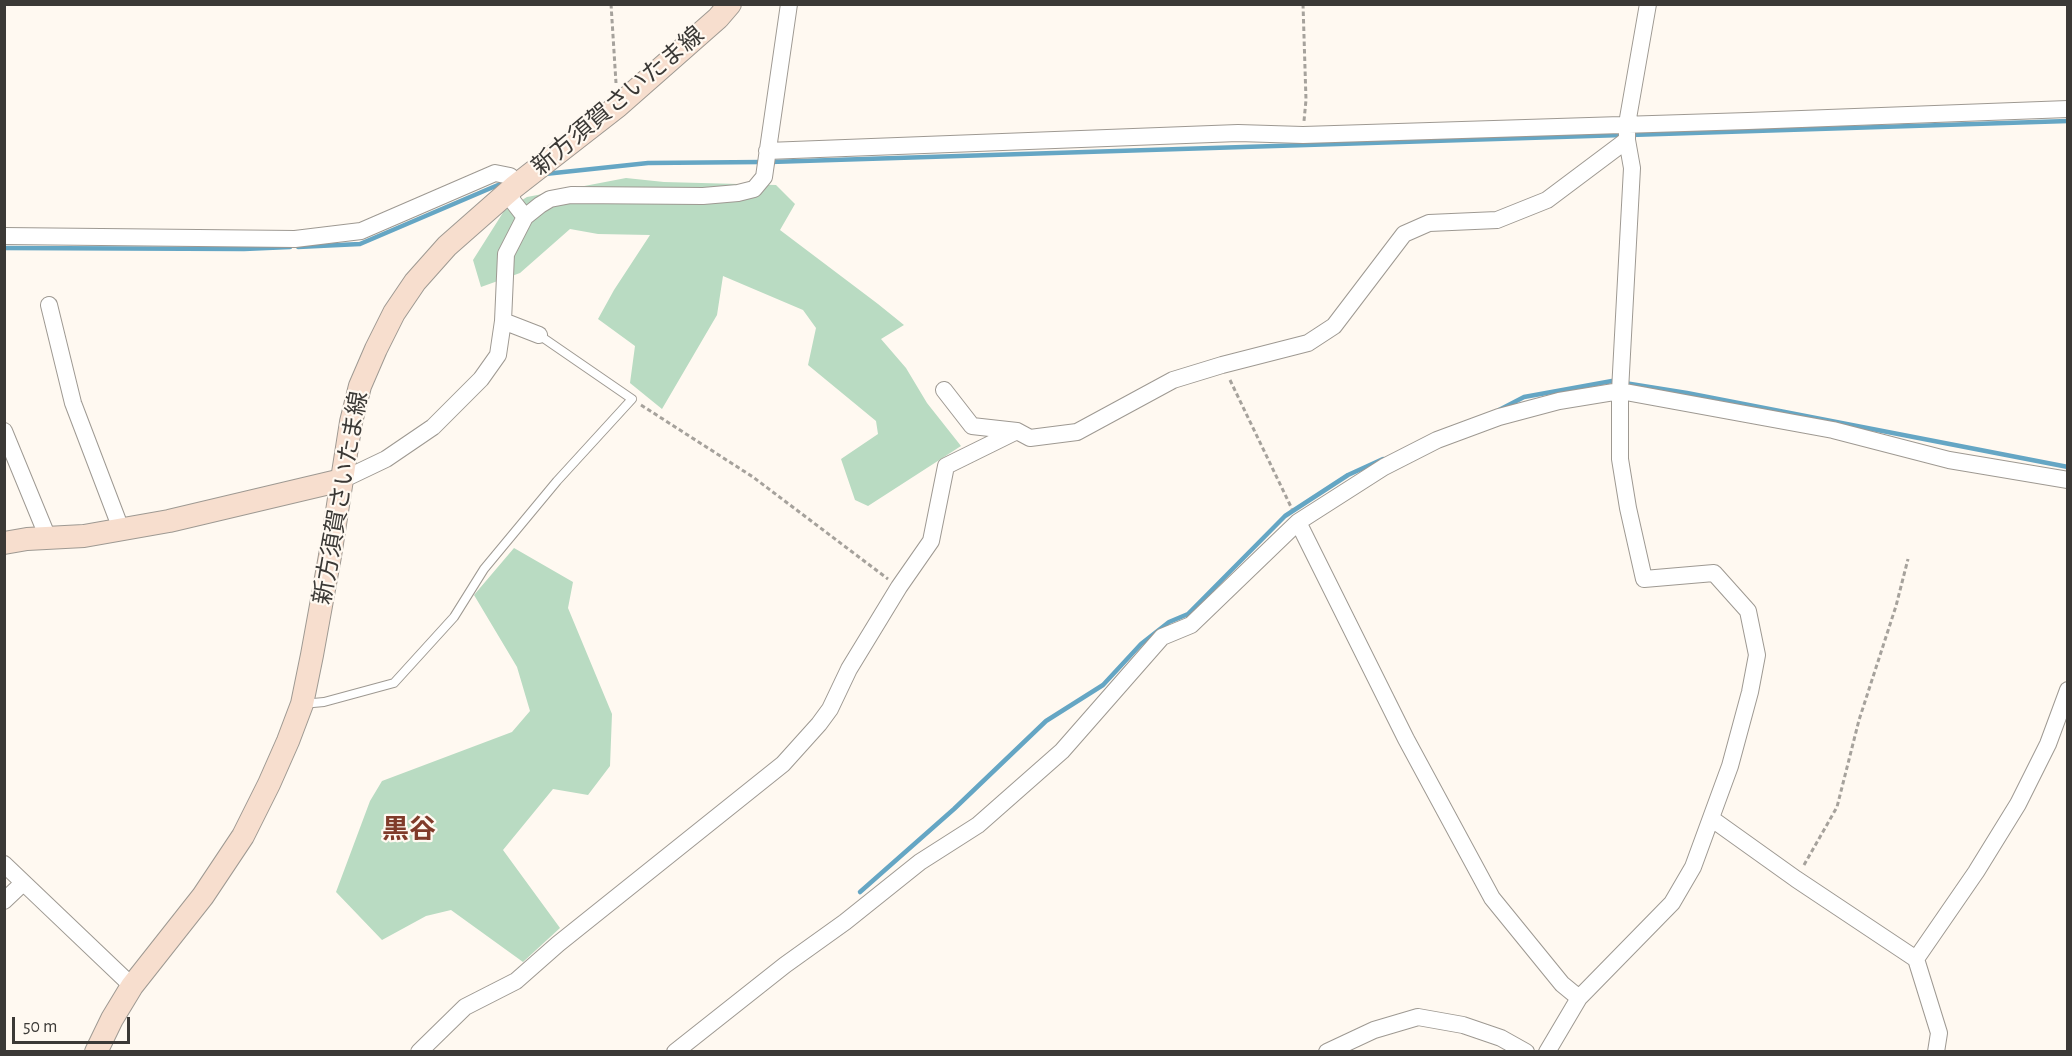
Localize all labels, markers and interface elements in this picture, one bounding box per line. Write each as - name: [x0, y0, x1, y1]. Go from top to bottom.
- street label: 新方須賀さいたま線: [526, 21, 710, 181]
- street label: 新方須賀さいたま線: [308, 389, 374, 607]
- district label: 黒谷: [382, 814, 436, 846]
- scale bar: [15, 1005, 134, 1043]
- text: 50 m: [23, 1018, 57, 1036]

